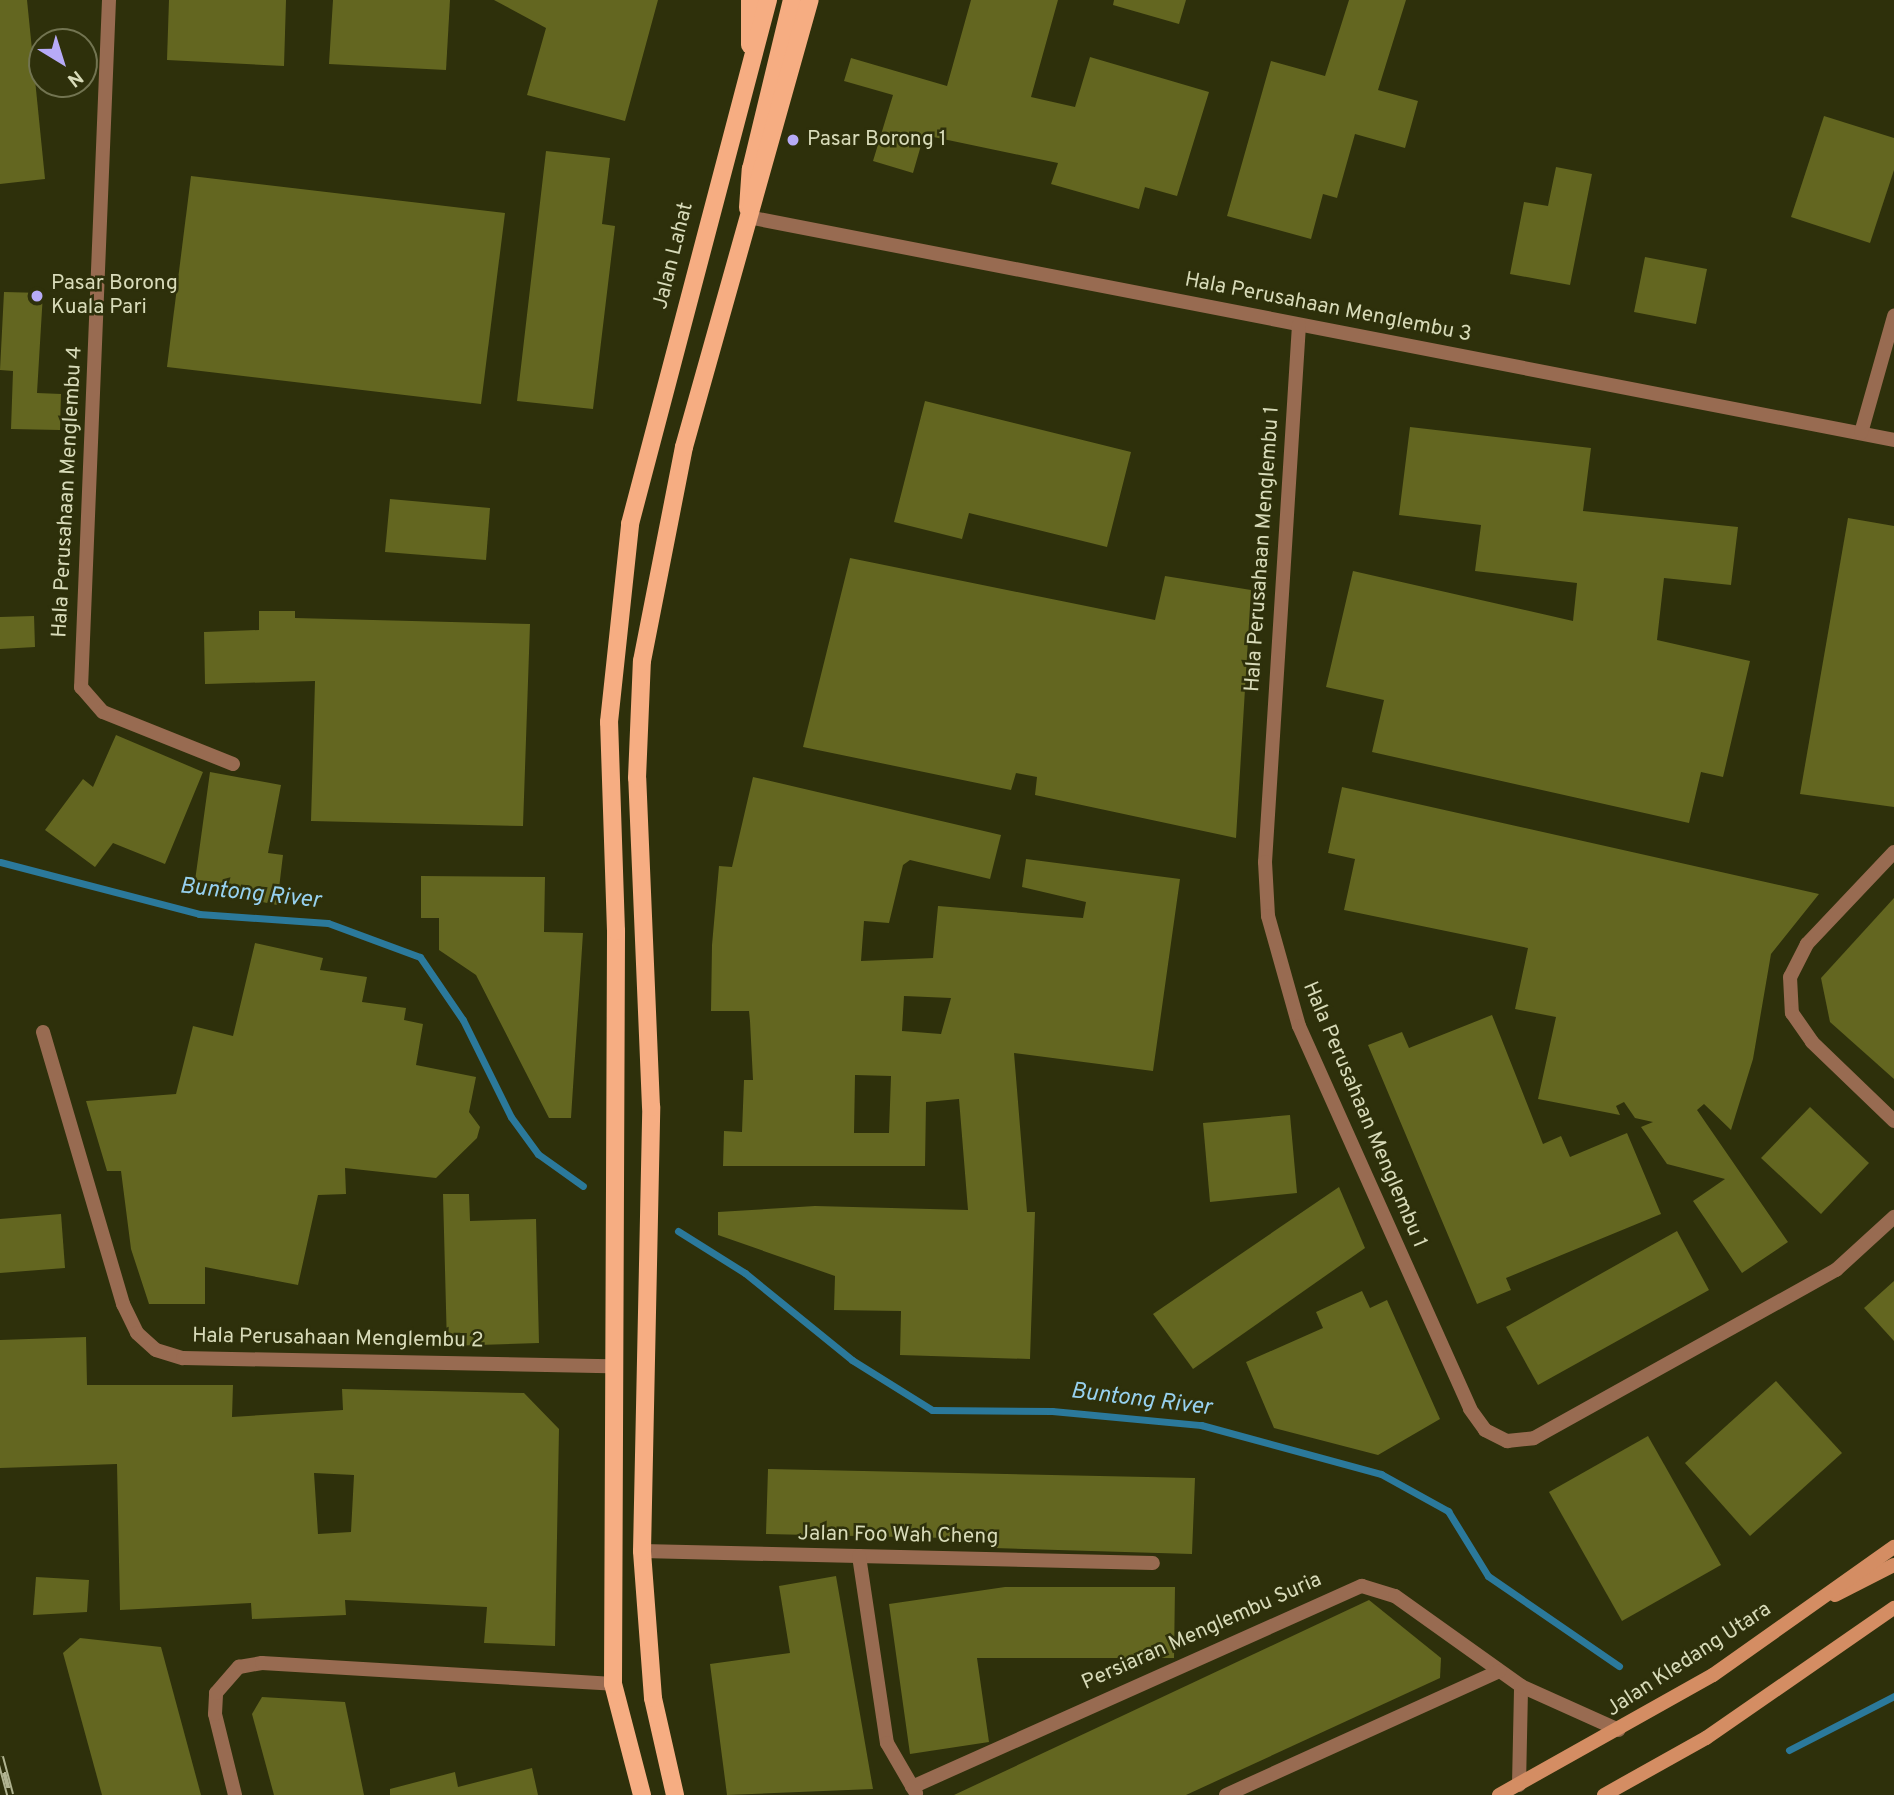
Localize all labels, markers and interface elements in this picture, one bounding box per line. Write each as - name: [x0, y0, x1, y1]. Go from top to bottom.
- north arrow: [28, 28, 98, 98]
- text: N: [62, 64, 87, 92]
- place label: Pasar Borong 1: [807, 127, 946, 153]
- marker: Pasar Borong 1: [785, 132, 801, 148]
- street label: Jalan Lahat: [649, 200, 699, 312]
- street label: Hala Perusahaan Menglembu 3: [1183, 268, 1473, 348]
- place label: Pasar Borong Kuala Pari: [51, 271, 178, 321]
- marker: Pasar Borong Kuala Pari: [29, 288, 45, 304]
- street label: Hala Perusahaan Menglembu 4: [48, 346, 88, 638]
- street label: Hala Perusahaan Menglembu 1: [1240, 405, 1286, 693]
- water label: Buntong River: [178, 874, 322, 916]
- street label: Hala Perusahaan Menglembu 1: [1296, 978, 1432, 1252]
- street label: Hala Perusahaan Menglembu 2: [192, 1324, 484, 1354]
- water label: Buntong River: [1069, 1379, 1213, 1423]
- street label: Jalan Foo Wah Cheng: [797, 1522, 999, 1550]
- street label: Persiaran Menglembu Suria: [1078, 1568, 1326, 1696]
- street label: Jalan Kledang Utara: [1602, 1597, 1776, 1723]

